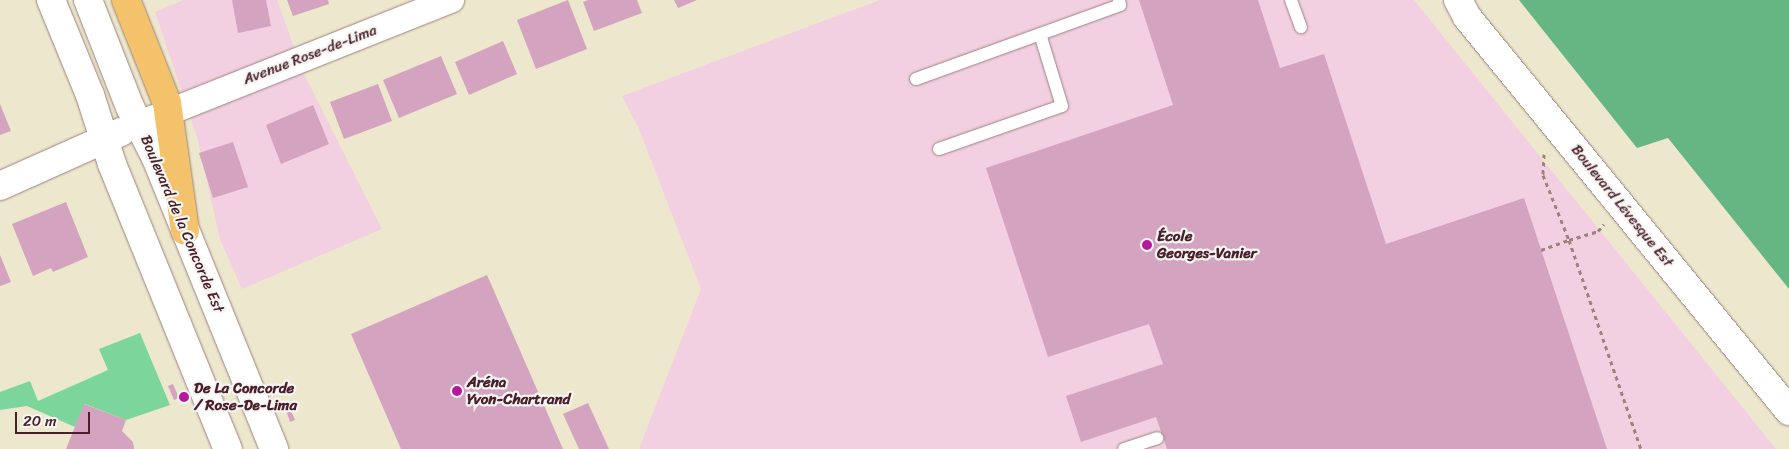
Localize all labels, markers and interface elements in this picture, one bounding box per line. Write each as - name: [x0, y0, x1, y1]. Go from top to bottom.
- street label: Avenue Rose-de-Lima: [240, 21, 380, 89]
- street label: Boulevard de la Concorde Est: [136, 132, 228, 316]
- street label: Boulevard Lévesque Est: [1567, 141, 1677, 271]
- place label: École Georges-Vanier: [1157, 227, 1257, 262]
- marker: École Georges-Vanier: [1141, 239, 1153, 251]
- place label: Aréna Yvon-Chartrand: [467, 373, 570, 408]
- place label: De La Concorde / Rose-De-Lima: [194, 379, 297, 414]
- marker: Aréna Yvon-Chartrand: [451, 385, 463, 397]
- marker: De La Concorde / Rose-De-Lima: [178, 391, 190, 403]
- scale bar: [18, 402, 92, 434]
- text: 20 m: [23, 408, 57, 434]

